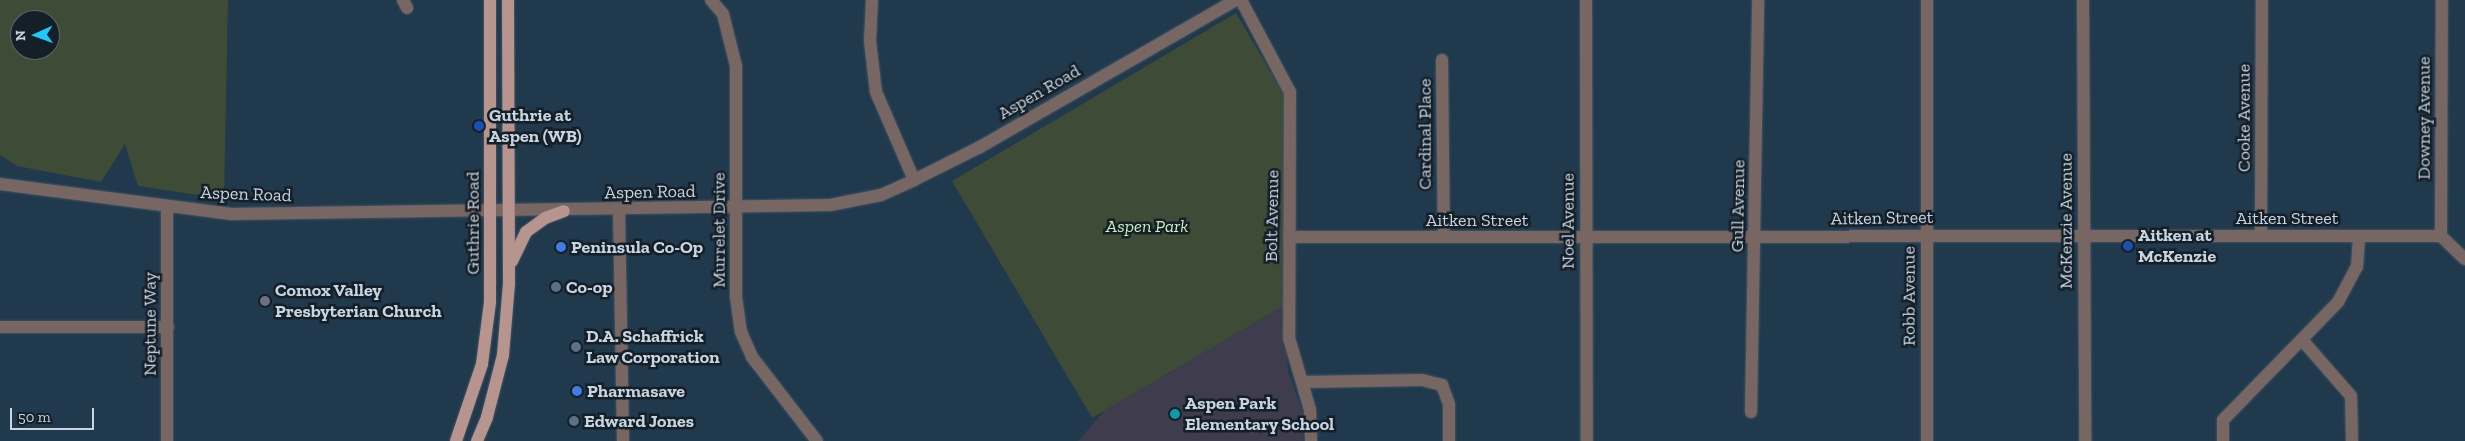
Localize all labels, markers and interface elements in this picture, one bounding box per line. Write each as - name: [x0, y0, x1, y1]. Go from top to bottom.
- north arrow: [10, 10, 60, 60]
- text: N: [12, 30, 29, 41]
- street label: Downey Avenue: [2413, 56, 2435, 180]
- street label: Aspen Road: [994, 60, 1084, 124]
- street label: Cooke Avenue: [2233, 64, 2255, 172]
- street label: Cardinal Place: [1414, 78, 1436, 190]
- place label: Guthrie at Aspen (WB): [489, 105, 581, 148]
- marker: Guthrie at Aspen (WB): [473, 120, 485, 132]
- street label: McKenzie Avenue: [2055, 153, 2077, 289]
- street label: Gull Avenue: [1726, 159, 1750, 253]
- street label: Bolt Avenue: [1260, 169, 1284, 263]
- street label: Guthrie Road: [462, 171, 484, 275]
- street label: Murrelet Drive: [708, 172, 730, 288]
- street label: Noel Avenue: [1557, 173, 1579, 269]
- street label: Aspen Road: [604, 180, 696, 204]
- street label: Aspen Road: [200, 182, 292, 206]
- street label: Aitken Street: [1830, 206, 1934, 230]
- street label: Aitken Street: [2236, 207, 2338, 229]
- street label: Aitken Street: [1426, 209, 1528, 231]
- park label: Aspen Park: [1106, 215, 1188, 237]
- place label: Aitken at McKenzie: [2138, 225, 2216, 268]
- place label: Peninsula Co-Op: [571, 236, 703, 258]
- marker: Aitken at McKenzie: [2122, 240, 2134, 252]
- marker: Peninsula Co-Op: [555, 241, 567, 253]
- street label: Robb Avenue: [1898, 246, 1920, 346]
- street label: Neptune Way: [139, 272, 161, 376]
- place label: Co-op: [566, 276, 612, 298]
- place label: Comox Valley Presbyterian Church: [275, 280, 442, 322]
- marker: Co-op: [550, 281, 562, 293]
- marker: Comox Valley Presbyterian Church: [259, 295, 271, 307]
- place label: D.A. Schaffrick Law Corporation: [586, 326, 720, 368]
- marker: D.A. Schaffrick Law Corporation: [570, 341, 582, 353]
- place label: Pharmasave: [587, 380, 685, 402]
- marker: Pharmasave: [571, 385, 583, 397]
- place label: Aspen Park Elementary School: [1185, 393, 1335, 436]
- scale bar: [12, 398, 96, 430]
- text: 50 m: [18, 408, 51, 426]
- marker: Aspen Park Elementary School: [1169, 408, 1181, 420]
- place label: Edward Jones: [584, 410, 694, 432]
- marker: Edward Jones: [568, 415, 580, 427]

